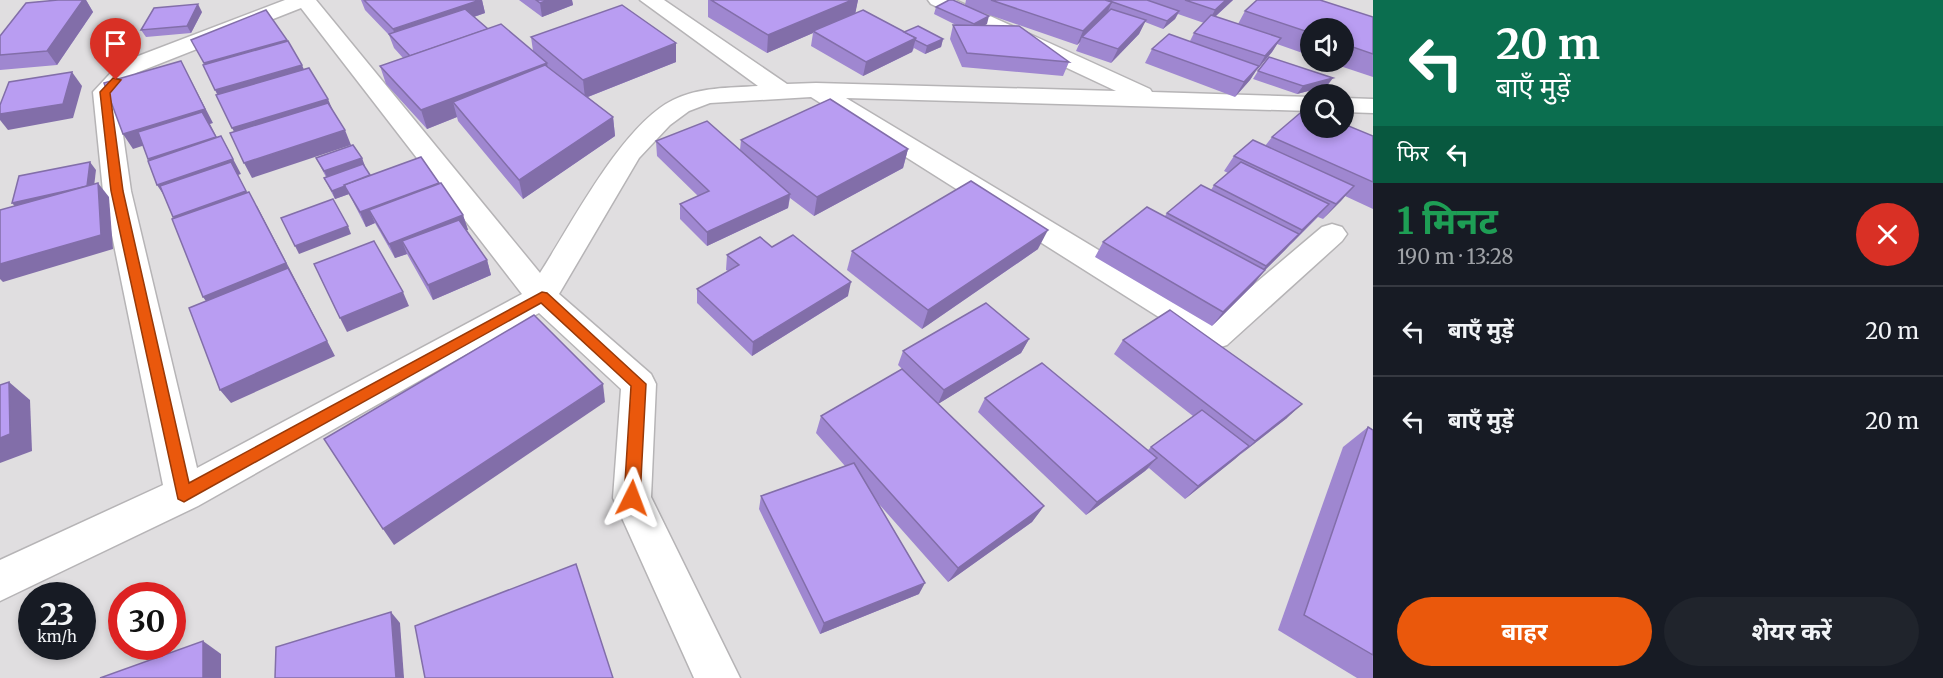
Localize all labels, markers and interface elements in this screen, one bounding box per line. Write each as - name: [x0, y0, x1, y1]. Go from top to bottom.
- pin: [90, 18, 141, 80]
- map controls: [1300, 18, 1354, 138]
- button: sound: [1300, 18, 1354, 72]
- text: 20 m: [1496, 18, 1600, 70]
- icon: left: [1397, 24, 1475, 102]
- icon: arrive: [99, 27, 132, 60]
- text: बाएँ मुड़ें: [1496, 70, 1570, 104]
- button: search: [1300, 84, 1354, 138]
- icon: left: [1441, 138, 1474, 171]
- text: फिर: [1397, 139, 1429, 167]
- text: 1 मिनट: [1397, 199, 1498, 244]
- button: close: [1856, 203, 1919, 266]
- text: 190 m · 13:28: [1397, 244, 1514, 269]
- icon: left: [1397, 315, 1430, 348]
- text: बाएँ मुड़ें: [1448, 316, 1514, 344]
- text: 20 m: [1865, 317, 1919, 345]
- icon: left: [1397, 405, 1430, 438]
- text: बाएँ मुड़ें: [1448, 406, 1514, 434]
- text: 20 m: [1865, 407, 1919, 435]
- position arrow: [600, 466, 664, 530]
- speed limit sign: 30: [108, 582, 186, 660]
- text: 23: [40, 595, 74, 633]
- button: बाहर: [1397, 597, 1652, 666]
- button: शेयर करें: [1664, 597, 1919, 666]
- text: km/h: [37, 627, 77, 646]

